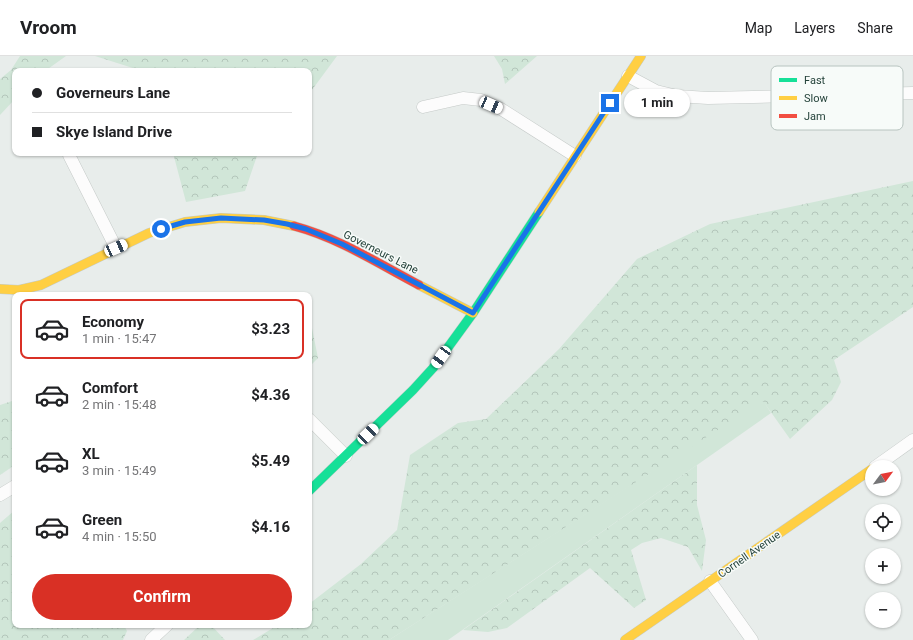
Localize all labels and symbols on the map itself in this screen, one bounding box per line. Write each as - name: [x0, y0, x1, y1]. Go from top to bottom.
- legend: [771, 66, 903, 130]
- text: Fast: [804, 74, 826, 87]
- callout: 1 min: [624, 89, 690, 117]
- text: Slow: [804, 92, 828, 105]
- route end: [601, 94, 619, 112]
- car: [478, 95, 504, 115]
- text: Jam: [804, 110, 826, 123]
- route start: [152, 220, 170, 238]
- street label: Governeurs Lane: [341, 228, 421, 277]
- car: [103, 238, 129, 258]
- car: [429, 344, 453, 370]
- car: [355, 421, 381, 447]
- north arrow: [865, 460, 901, 496]
- street label: Cornell Avenue: [716, 528, 783, 581]

